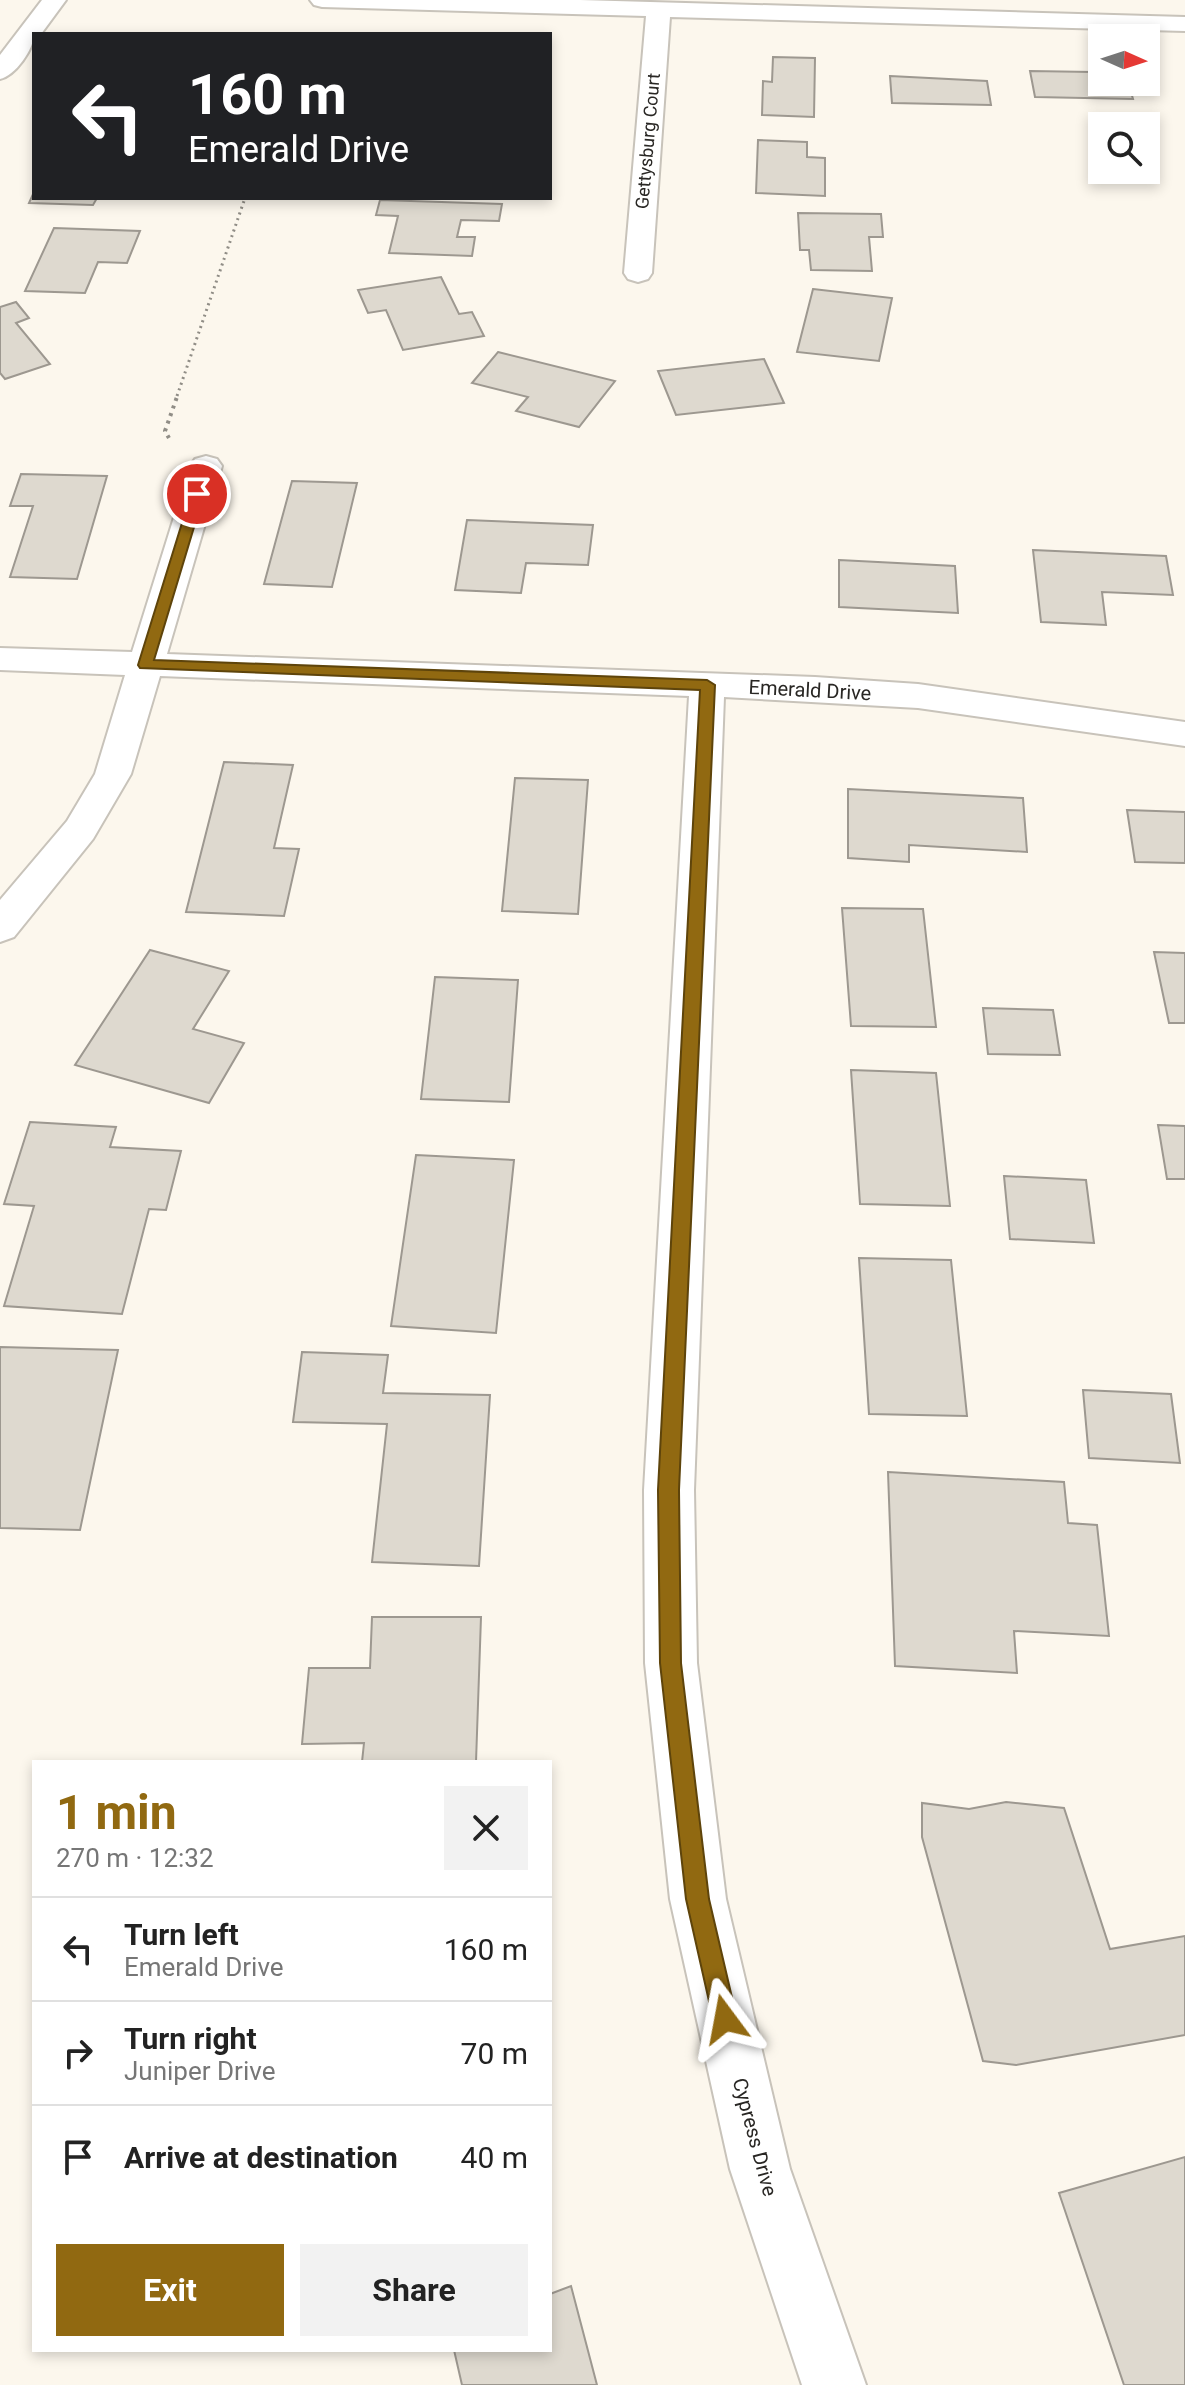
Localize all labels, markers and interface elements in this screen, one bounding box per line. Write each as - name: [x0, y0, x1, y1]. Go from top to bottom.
- north arrow: [1088, 24, 1160, 96]
- map controls: [1088, 24, 1160, 184]
- text: 160 m: [188, 62, 347, 128]
- icon: left: [56, 64, 160, 168]
- street label: Gettysburg Court: [631, 72, 664, 210]
- button: search: [1088, 112, 1160, 184]
- text: Emerald Drive: [188, 129, 409, 171]
- pin: [163, 460, 231, 528]
- icon: arrive: [175, 472, 219, 516]
- street label: Emerald Drive: [748, 675, 872, 705]
- text: 1 min: [56, 1784, 177, 1841]
- button: close: [444, 1786, 528, 1870]
- text: 270 m · 12:32: [56, 1843, 214, 1873]
- text: Turn left: [124, 1917, 239, 1952]
- icon: left: [56, 1927, 100, 1971]
- text: 160 m: [444, 1932, 528, 1967]
- text: Emerald Drive: [124, 1952, 284, 1982]
- position arrow: [683, 1977, 767, 2061]
- text: Turn right: [124, 2021, 257, 2056]
- icon: right: [56, 2031, 100, 2075]
- text: 70 m: [461, 2036, 528, 2071]
- text: Juniper Drive: [124, 2056, 275, 2086]
- street label: Cypress Drive: [728, 2075, 782, 2199]
- icon: arrive: [56, 2135, 100, 2179]
- text: Arrive at destination: [124, 2140, 398, 2175]
- text: 40 m: [461, 2140, 528, 2175]
- button: Exit: [56, 2244, 284, 2336]
- button: Share: [300, 2244, 528, 2336]

